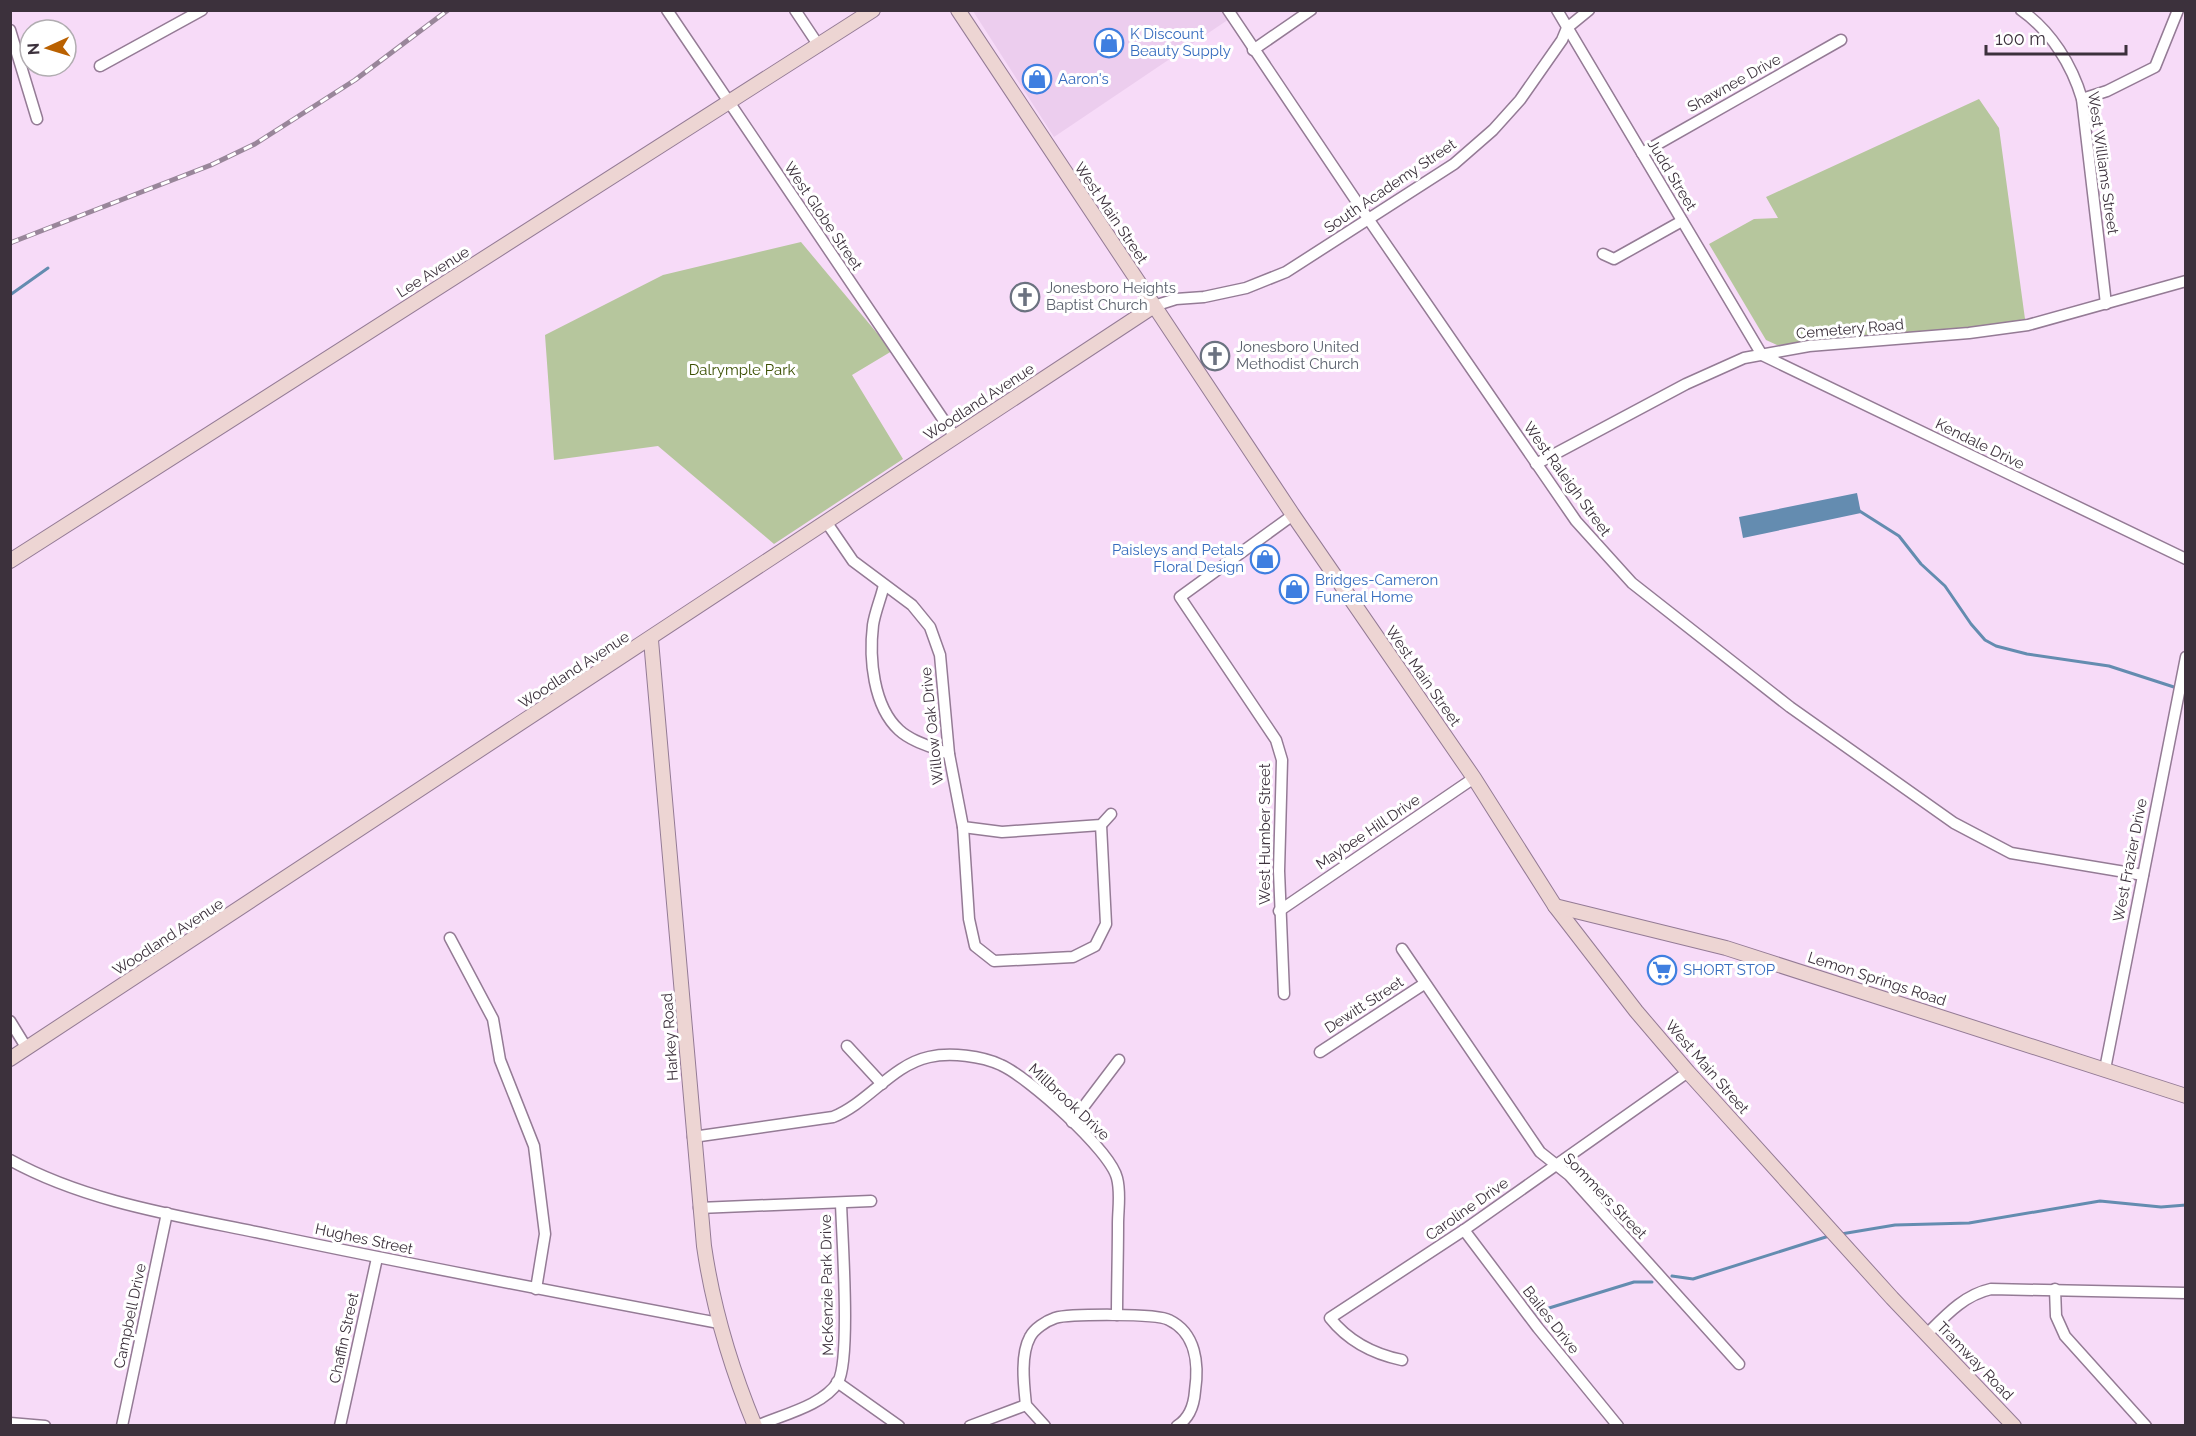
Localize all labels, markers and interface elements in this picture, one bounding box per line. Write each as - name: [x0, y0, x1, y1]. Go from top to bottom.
- north arrow: [18, 18, 78, 78]
- scale bar: [1986, 18, 2126, 56]
- place label: K Discount Beauty Supply: [1130, 25, 1231, 60]
- shop icon: K Discount Beauty Supply: [1093, 27, 1125, 59]
- text: 100 m: [1995, 28, 2046, 49]
- text: N: [24, 42, 43, 56]
- street label: Shawnee Drive: [1684, 50, 1784, 116]
- shop icon: Aaron's: [1021, 63, 1053, 95]
- place label: Aaron's: [1058, 70, 1109, 88]
- street label: West Williams Street: [2084, 90, 2122, 236]
- street label: South Academy Street: [1321, 135, 1459, 237]
- street label: Judd Street: [1644, 136, 1700, 214]
- street label: West Globe Street: [780, 158, 866, 274]
- street label: West Main Street: [1070, 159, 1152, 267]
- street label: Lee Avenue: [393, 242, 473, 301]
- place label: Jonesboro Heights Baptist Church: [1046, 279, 1176, 314]
- church icon: Jonesboro Heights Baptist Church: [1009, 281, 1041, 313]
- street label: Cemetery Road: [1795, 315, 1905, 343]
- place label: Jonesboro United Methodist Church: [1236, 338, 1359, 373]
- church icon: Jonesboro United Methodist Church: [1199, 340, 1231, 372]
- street label: Woodland Avenue: [920, 359, 1038, 444]
- park label: Dalrymple Park: [689, 361, 795, 379]
- street label: Kendale Drive: [1933, 415, 2028, 473]
- street label: West Raleigh Street: [1519, 418, 1615, 540]
- place label: Paisleys and Petals Floral Design: [1112, 541, 1244, 576]
- shop icon: Paisleys and Petals Floral Design: [1249, 543, 1281, 575]
- place label: Bridges-Cameron Funeral Home: [1315, 571, 1438, 606]
- shop icon: Bridges-Cameron Funeral Home: [1278, 573, 1310, 605]
- street label: West Main Street: [1382, 622, 1464, 730]
- street label: Woodland Avenue: [515, 627, 633, 712]
- street label: Willow Oak Drive: [917, 666, 947, 786]
- street label: West Humber Street: [1256, 763, 1274, 905]
- street label: Maybee Hill Drive: [1313, 790, 1424, 873]
- street label: West Frazier Drive: [2109, 797, 2151, 923]
- street label: Woodland Avenue: [109, 894, 227, 979]
- street label: Lemon Springs Road: [1805, 948, 1949, 1010]
- supermarket icon: SHORT STOP: [1646, 954, 1678, 986]
- place label: SHORT STOP: [1683, 961, 1775, 979]
- street label: Dewitt Street: [1321, 973, 1407, 1037]
- street label: Harkey Road: [658, 992, 682, 1082]
- street label: West Main Street: [1661, 1016, 1753, 1118]
- street label: Millbrook Drive: [1025, 1060, 1113, 1144]
- street label: Sommers Street: [1560, 1149, 1650, 1243]
- street label: Caroline Drive: [1422, 1174, 1512, 1244]
- street label: McKenzie Park Drive: [817, 1214, 837, 1356]
- street label: Hughes Street: [313, 1220, 415, 1258]
- street label: Campbell Drive: [110, 1262, 150, 1370]
- street label: Bailes Drive: [1519, 1282, 1583, 1358]
- street label: Chaffin Street: [326, 1291, 362, 1385]
- street label: Tramway Road: [1933, 1318, 2017, 1404]

